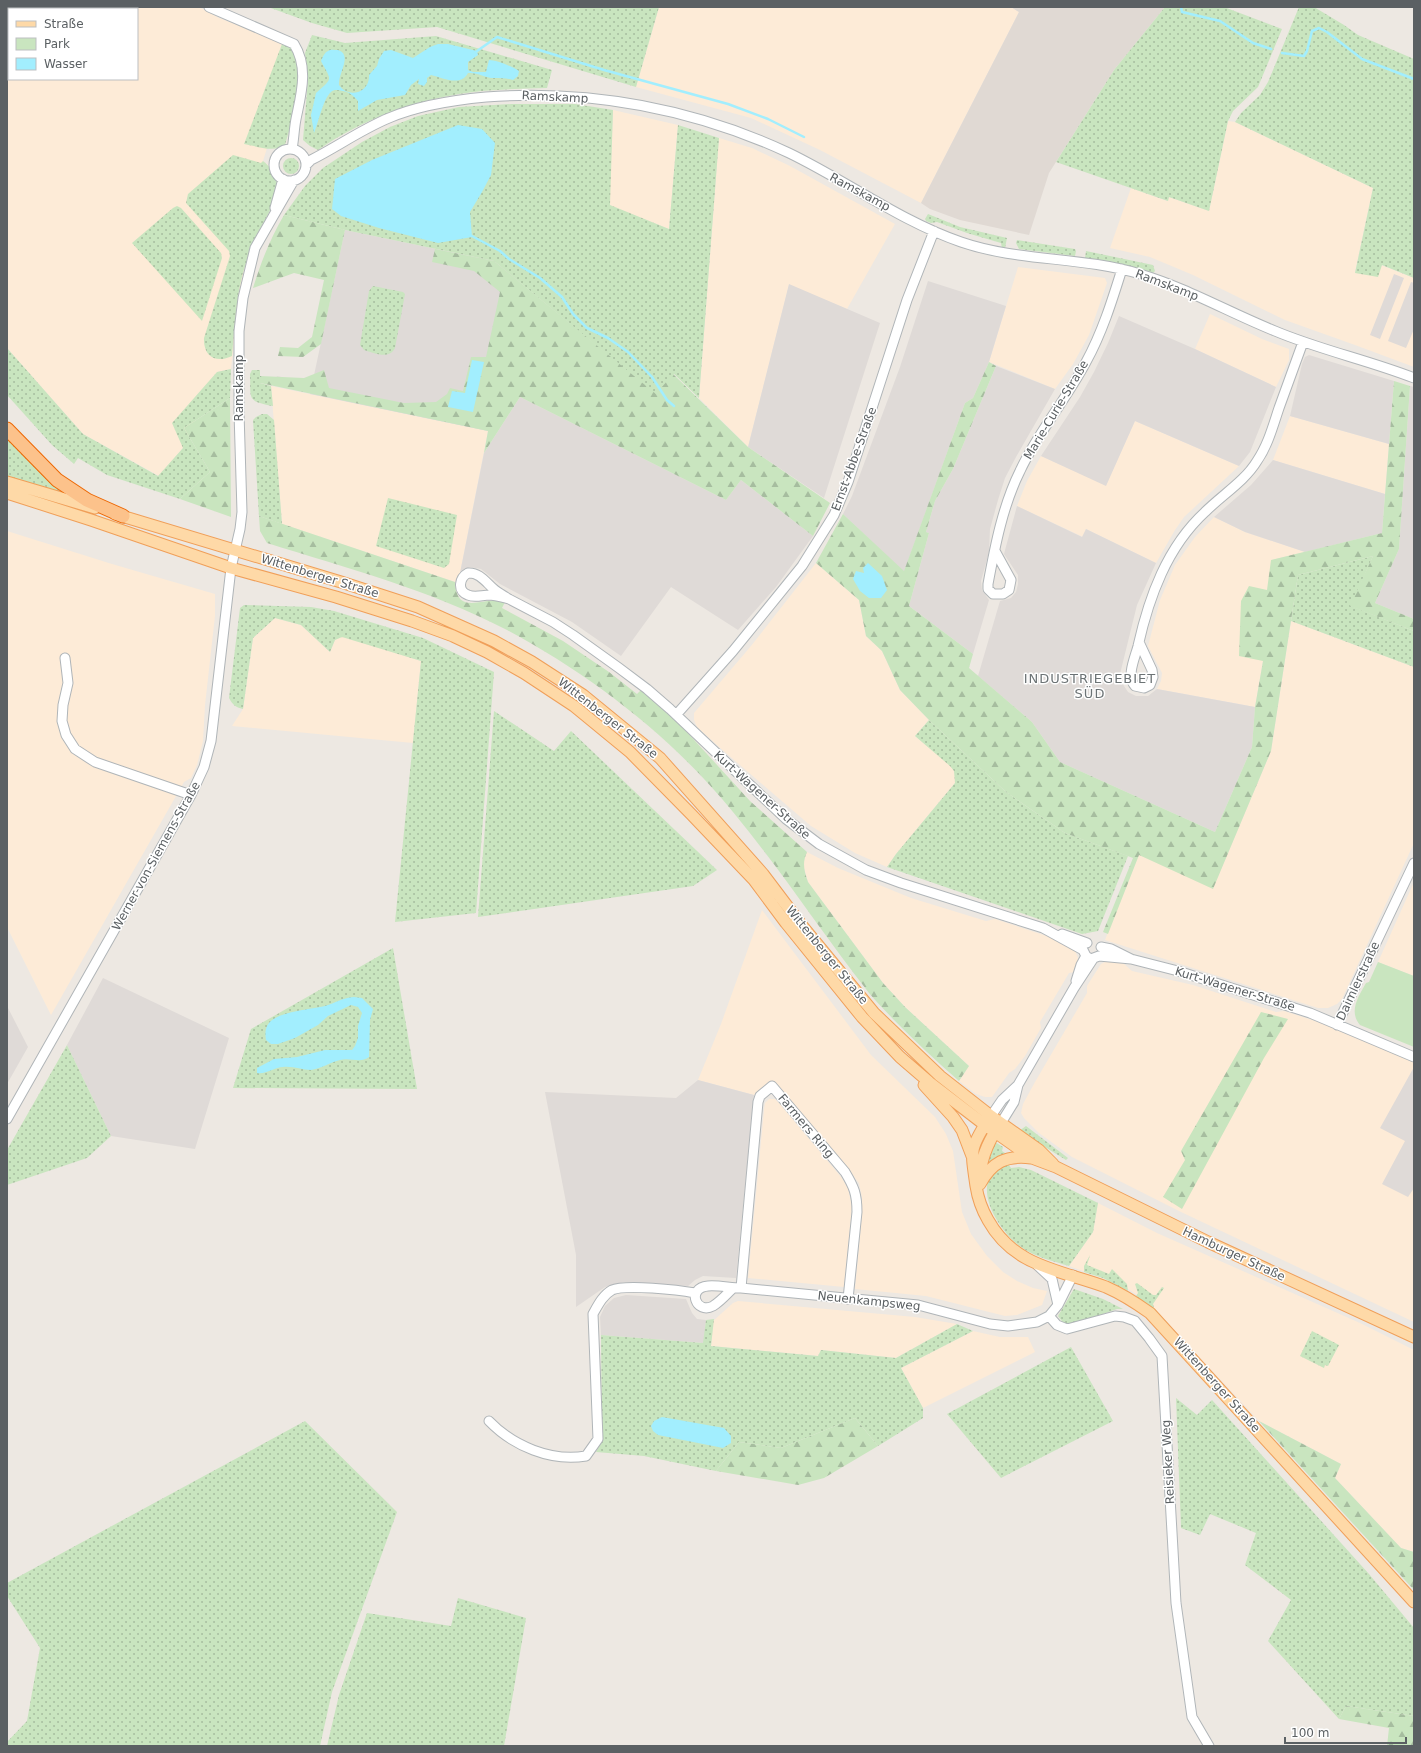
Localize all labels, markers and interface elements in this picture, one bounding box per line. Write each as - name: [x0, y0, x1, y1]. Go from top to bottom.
- legend: [8, 8, 138, 80]
- text: Straße: [44, 17, 84, 31]
- text: Park: [44, 37, 70, 51]
- text: Wasser: [44, 57, 87, 71]
- street label: Ramskamp: [521, 88, 589, 106]
- street label: Ramskamp: [827, 170, 893, 214]
- street label: Ramskamp: [1133, 266, 1201, 304]
- street label: Ramskamp: [232, 355, 246, 421]
- street label: Marie-Curie-Straße: [1021, 358, 1091, 462]
- street label: Ernst-Abbe-Straße: [829, 405, 879, 513]
- street label: Wittenberger Straße: [259, 551, 381, 601]
- district label: INDUSTRIEGEBIET SÜD: [1024, 671, 1156, 701]
- street label: Wittenberger Straße: [555, 675, 661, 761]
- street label: Kurt-Wagener-Straße: [711, 748, 813, 842]
- street label: Werner-von-Siemens-Straße: [109, 779, 203, 933]
- street label: Wittenberger Straße: [783, 903, 871, 1007]
- street label: Daimlerstraße: [1334, 939, 1382, 1023]
- street label: Kurt-Wagener-Straße: [1173, 964, 1297, 1014]
- street label: Farmers Ring: [775, 1091, 837, 1161]
- street label: Hamburger Straße: [1181, 1224, 1287, 1284]
- street label: Neuenkampsweg: [817, 1289, 921, 1313]
- street label: Wittenberger Straße: [1171, 1335, 1263, 1435]
- street label: Reisieker Weg: [1159, 1420, 1177, 1504]
- scale bar: [1285, 1719, 1406, 1745]
- text: 100 m: [1291, 1726, 1329, 1740]

